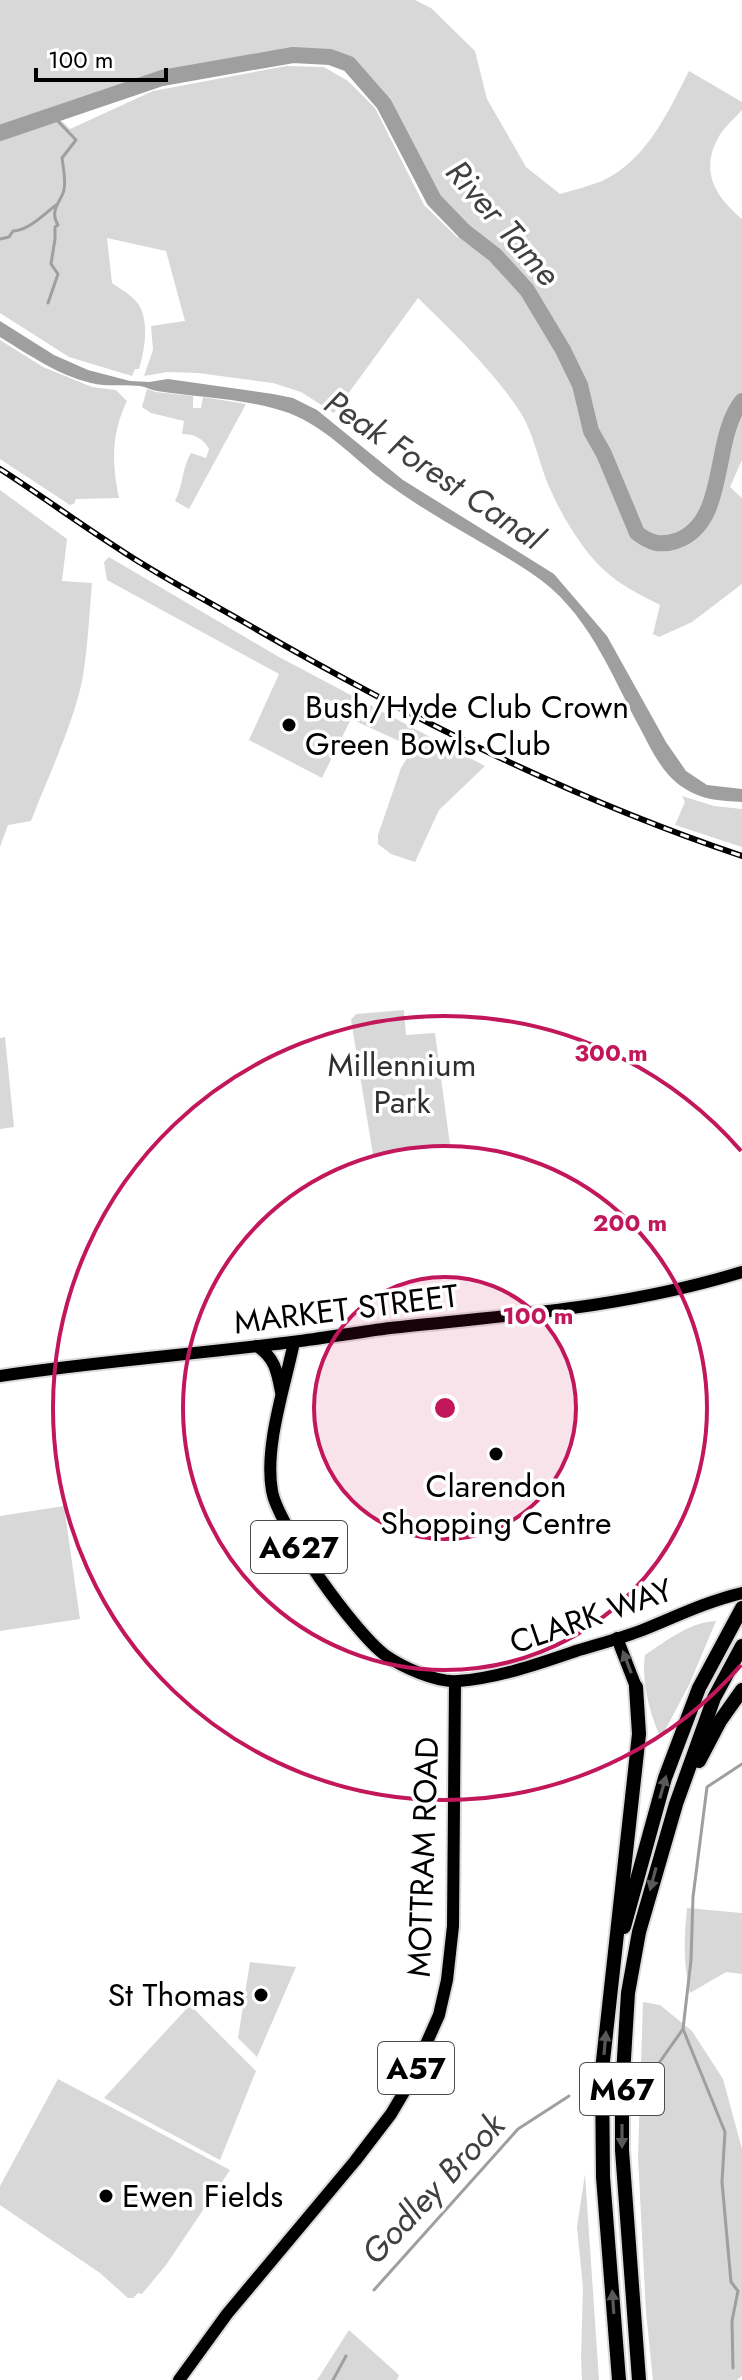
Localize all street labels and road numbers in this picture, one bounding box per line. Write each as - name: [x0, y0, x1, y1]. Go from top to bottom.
- street label: MARKET STREET: [231, 1272, 461, 1346]
- road number: A627: [251, 1521, 347, 1573]
- street label: CLARK WAY: [503, 1567, 679, 1665]
- street label: MOTTRAM ROAD: [396, 1736, 450, 1978]
- road number: A57: [378, 2042, 454, 2094]
- road number: M67: [580, 2063, 664, 2115]

